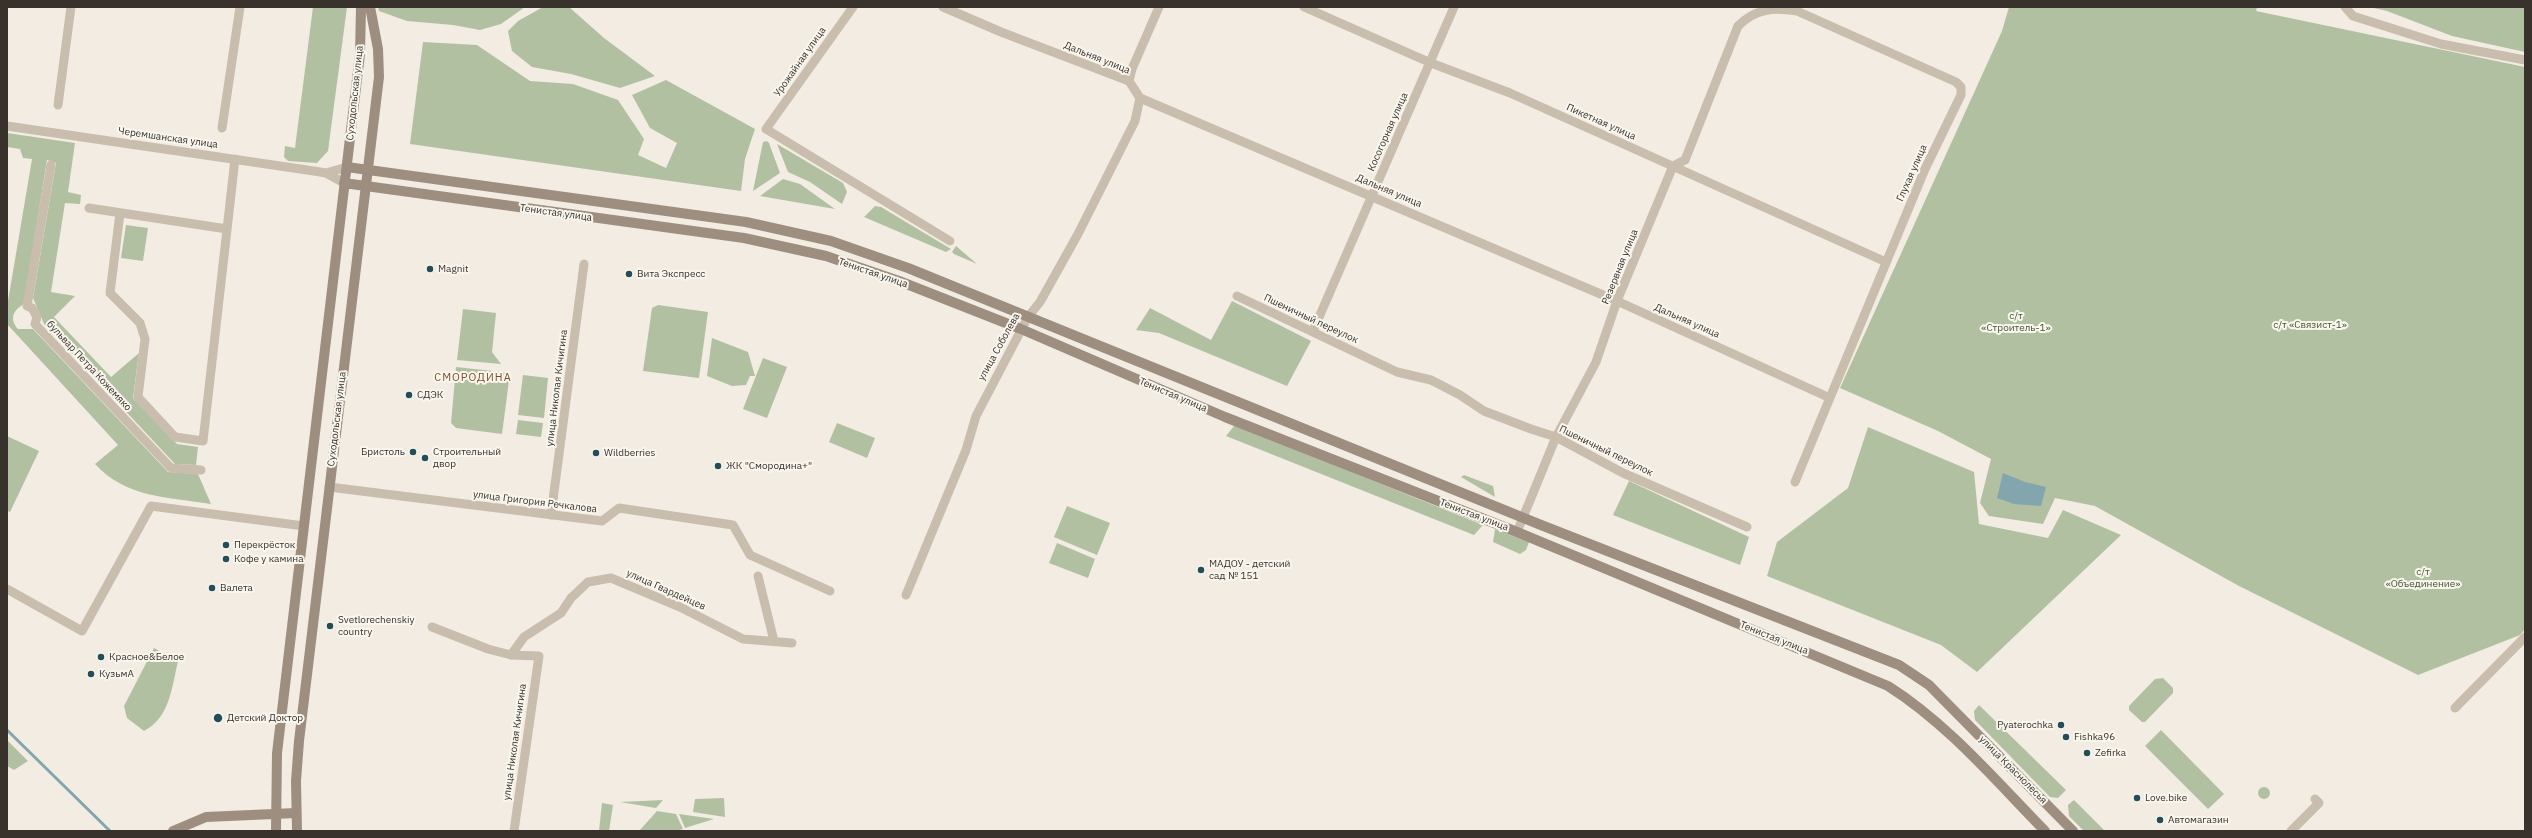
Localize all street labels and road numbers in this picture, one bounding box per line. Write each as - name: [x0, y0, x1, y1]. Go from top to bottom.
- street label: Урожайная улица: [771, 25, 829, 99]
- street label: Дальняя улица: [1062, 39, 1132, 77]
- street label: Суходольская улица: [344, 45, 366, 141]
- street label: Косогорная улица: [1365, 91, 1411, 173]
- street label: Пикетная улица: [1564, 101, 1638, 143]
- street label: Черемшанская улица: [117, 125, 219, 151]
- street label: Глухая улица: [1894, 143, 1930, 203]
- street label: Дальняя улица: [1354, 172, 1424, 210]
- street label: Тенистая улица: [519, 202, 593, 224]
- street label: Резервная улица: [1599, 228, 1641, 306]
- street label: Тенистая улица: [837, 255, 909, 291]
- street label: Пшеничный переулок: [1262, 292, 1360, 346]
- street label: Дальняя улица: [1653, 301, 1721, 341]
- street label: улица Соболева: [976, 311, 1022, 383]
- street label: бульвар Петра Кожемяко: [44, 318, 134, 414]
- street label: улица Николая Кичигина: [544, 329, 570, 447]
- street label: Суходольская улица: [325, 371, 349, 467]
- street label: Тенистая улица: [1137, 375, 1209, 415]
- street label: Пшеничный переулок: [1557, 423, 1655, 479]
- street label: улица Григория Речкалова: [472, 488, 598, 516]
- street label: Тенистая улица: [1438, 496, 1510, 534]
- street label: улица Гвардейцев: [625, 567, 707, 613]
- street label: Тенистая улица: [1738, 619, 1810, 657]
- street label: улица Николая Кичигина: [501, 683, 529, 801]
- street label: улица Краснолесья: [1977, 734, 2049, 806]

